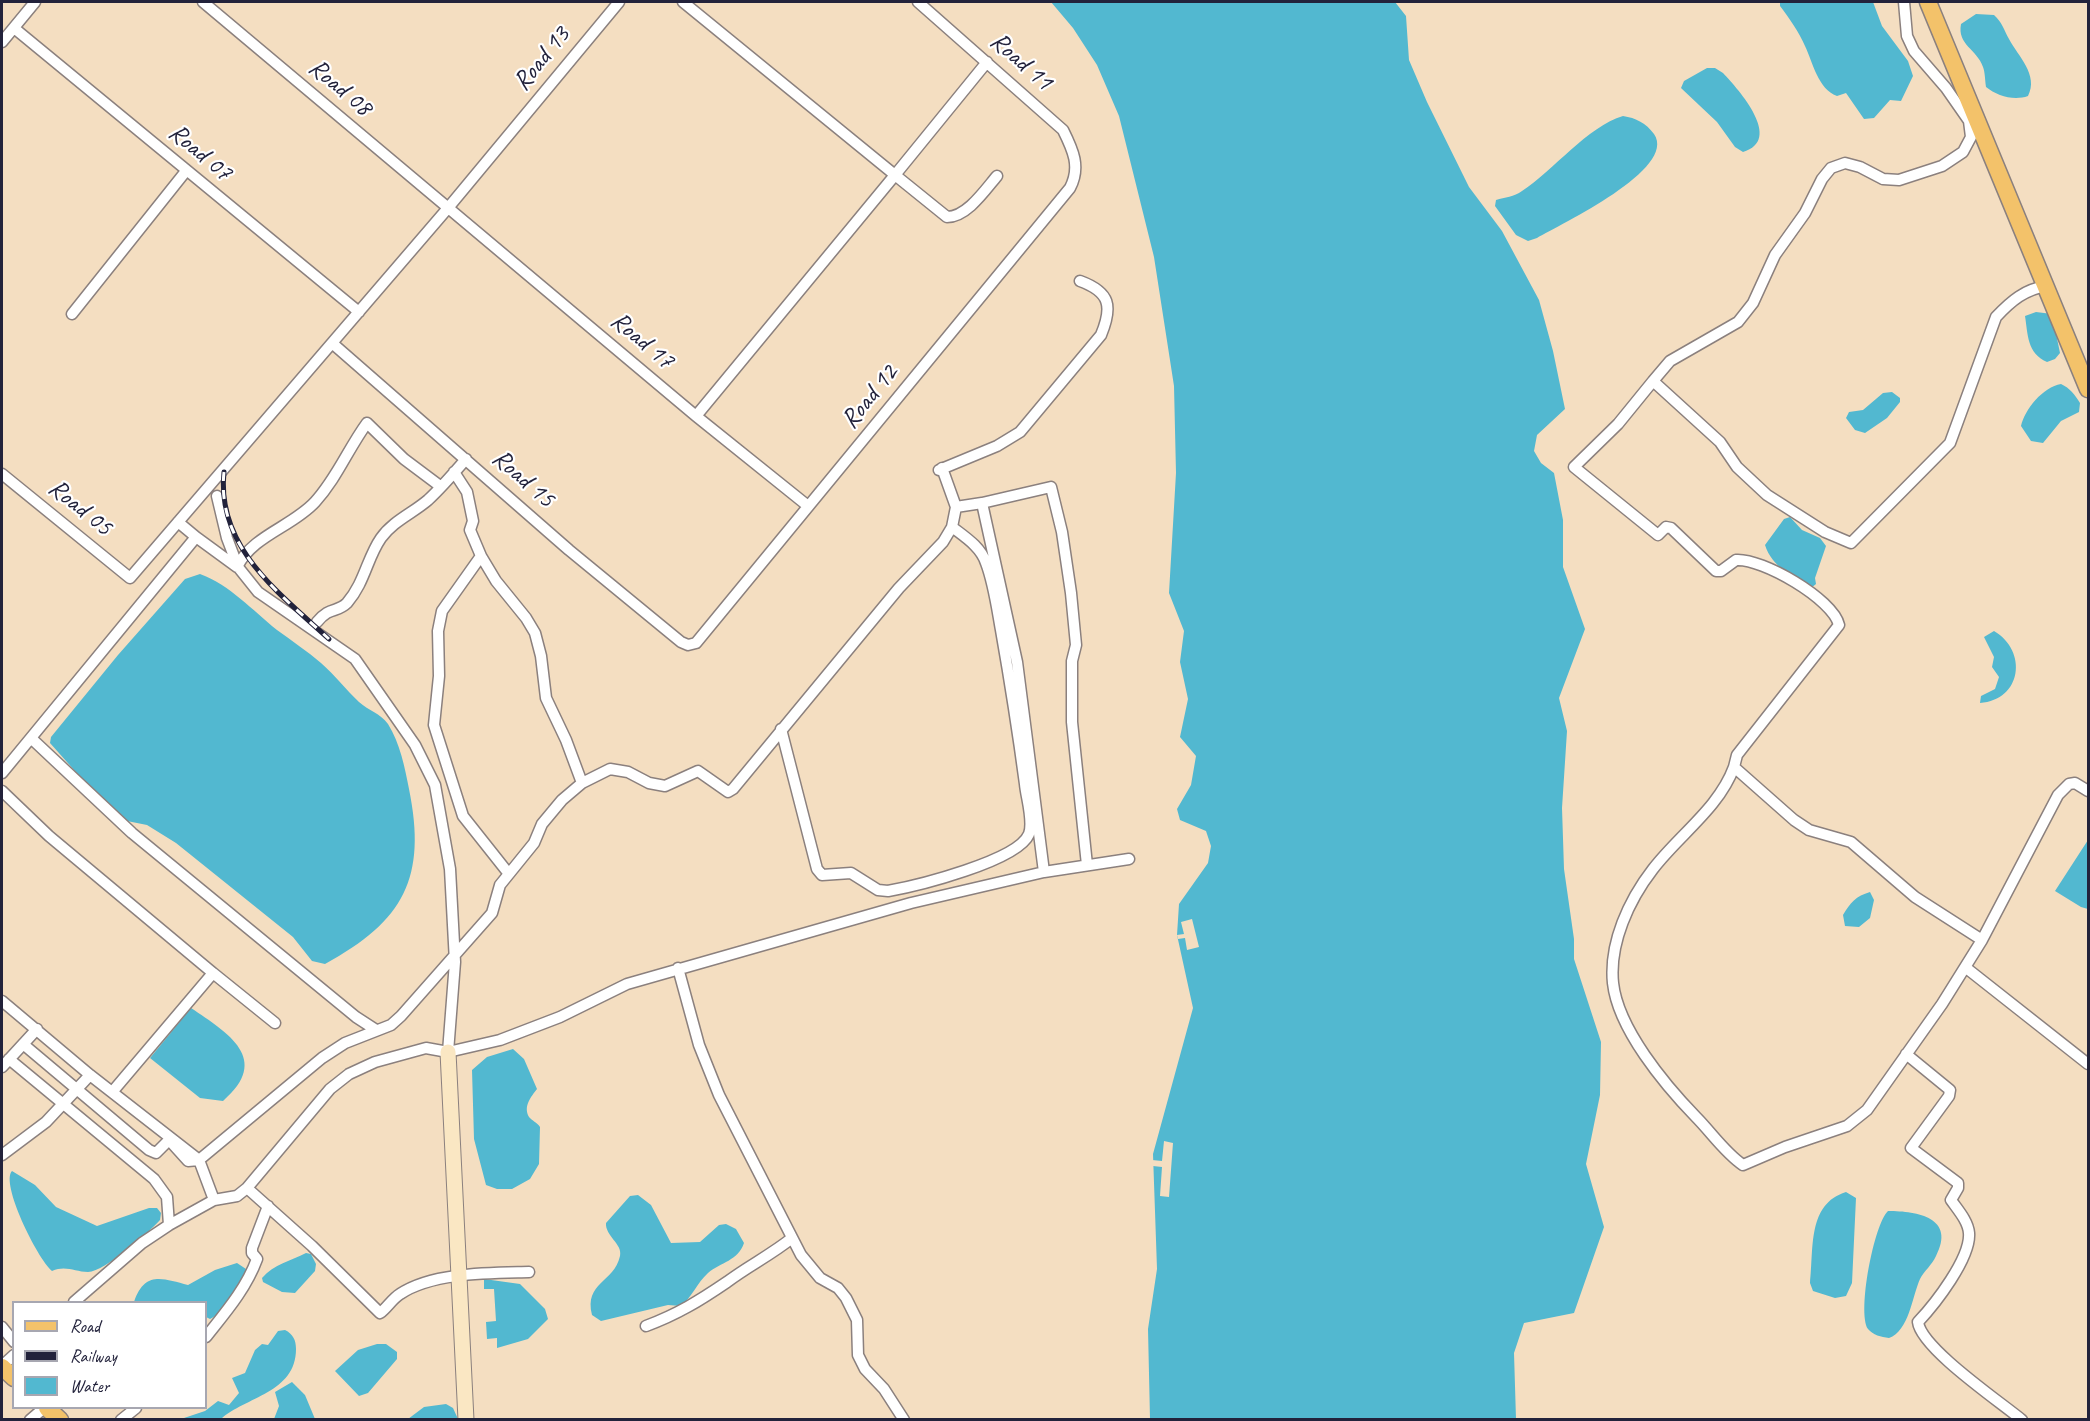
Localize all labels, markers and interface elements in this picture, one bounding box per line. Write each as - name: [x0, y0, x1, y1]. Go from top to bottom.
- street label: Road 13: [507, 21, 577, 97]
- street label: Road 11: [983, 26, 1059, 98]
- street label: Road 08: [302, 53, 378, 123]
- street label: Road 07: [162, 118, 238, 188]
- street label: Road 17: [604, 306, 680, 376]
- street label: Road 12: [835, 359, 905, 435]
- street label: Road 15: [485, 443, 561, 515]
- street label: Road 05: [42, 473, 118, 543]
- legend: [12, 1301, 207, 1409]
- text: Road: [70, 1315, 100, 1337]
- text: Railway: [70, 1345, 117, 1367]
- text: Water: [70, 1375, 109, 1397]

